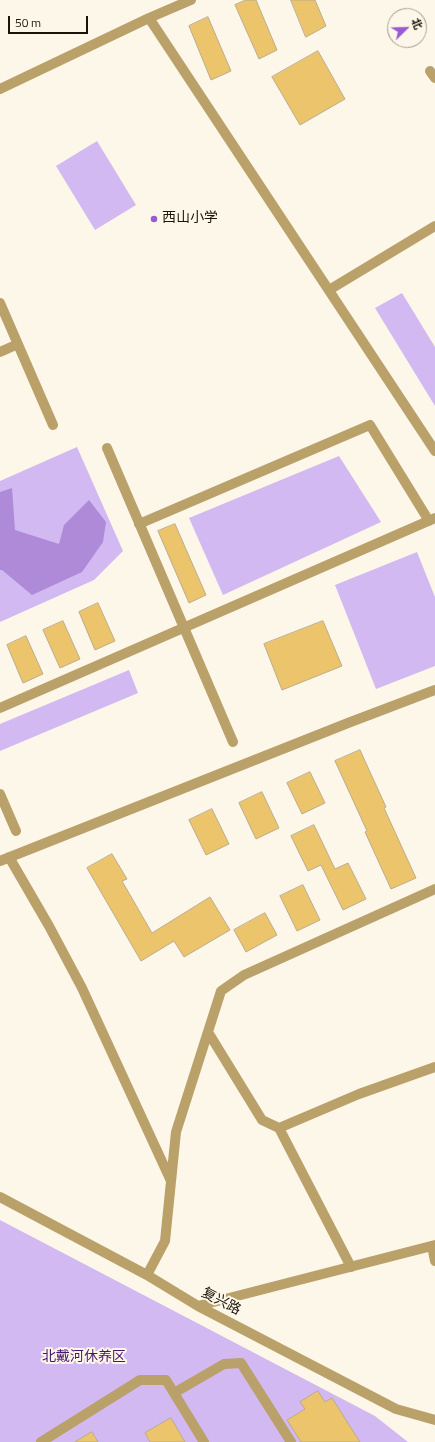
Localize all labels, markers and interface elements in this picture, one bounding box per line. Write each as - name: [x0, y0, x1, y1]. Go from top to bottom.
- scale bar: [10, 8, 90, 34]
- north arrow: [387, 8, 427, 48]
- text: 50 m: [15, 13, 41, 32]
- text: 北: [408, 16, 427, 32]
- place label: 西山小学: [162, 211, 218, 227]
- marker: 西山小学: [149, 214, 159, 224]
- street label: 复兴路: [199, 1285, 243, 1319]
- park label: 北戴河休养区: [42, 1350, 126, 1366]

